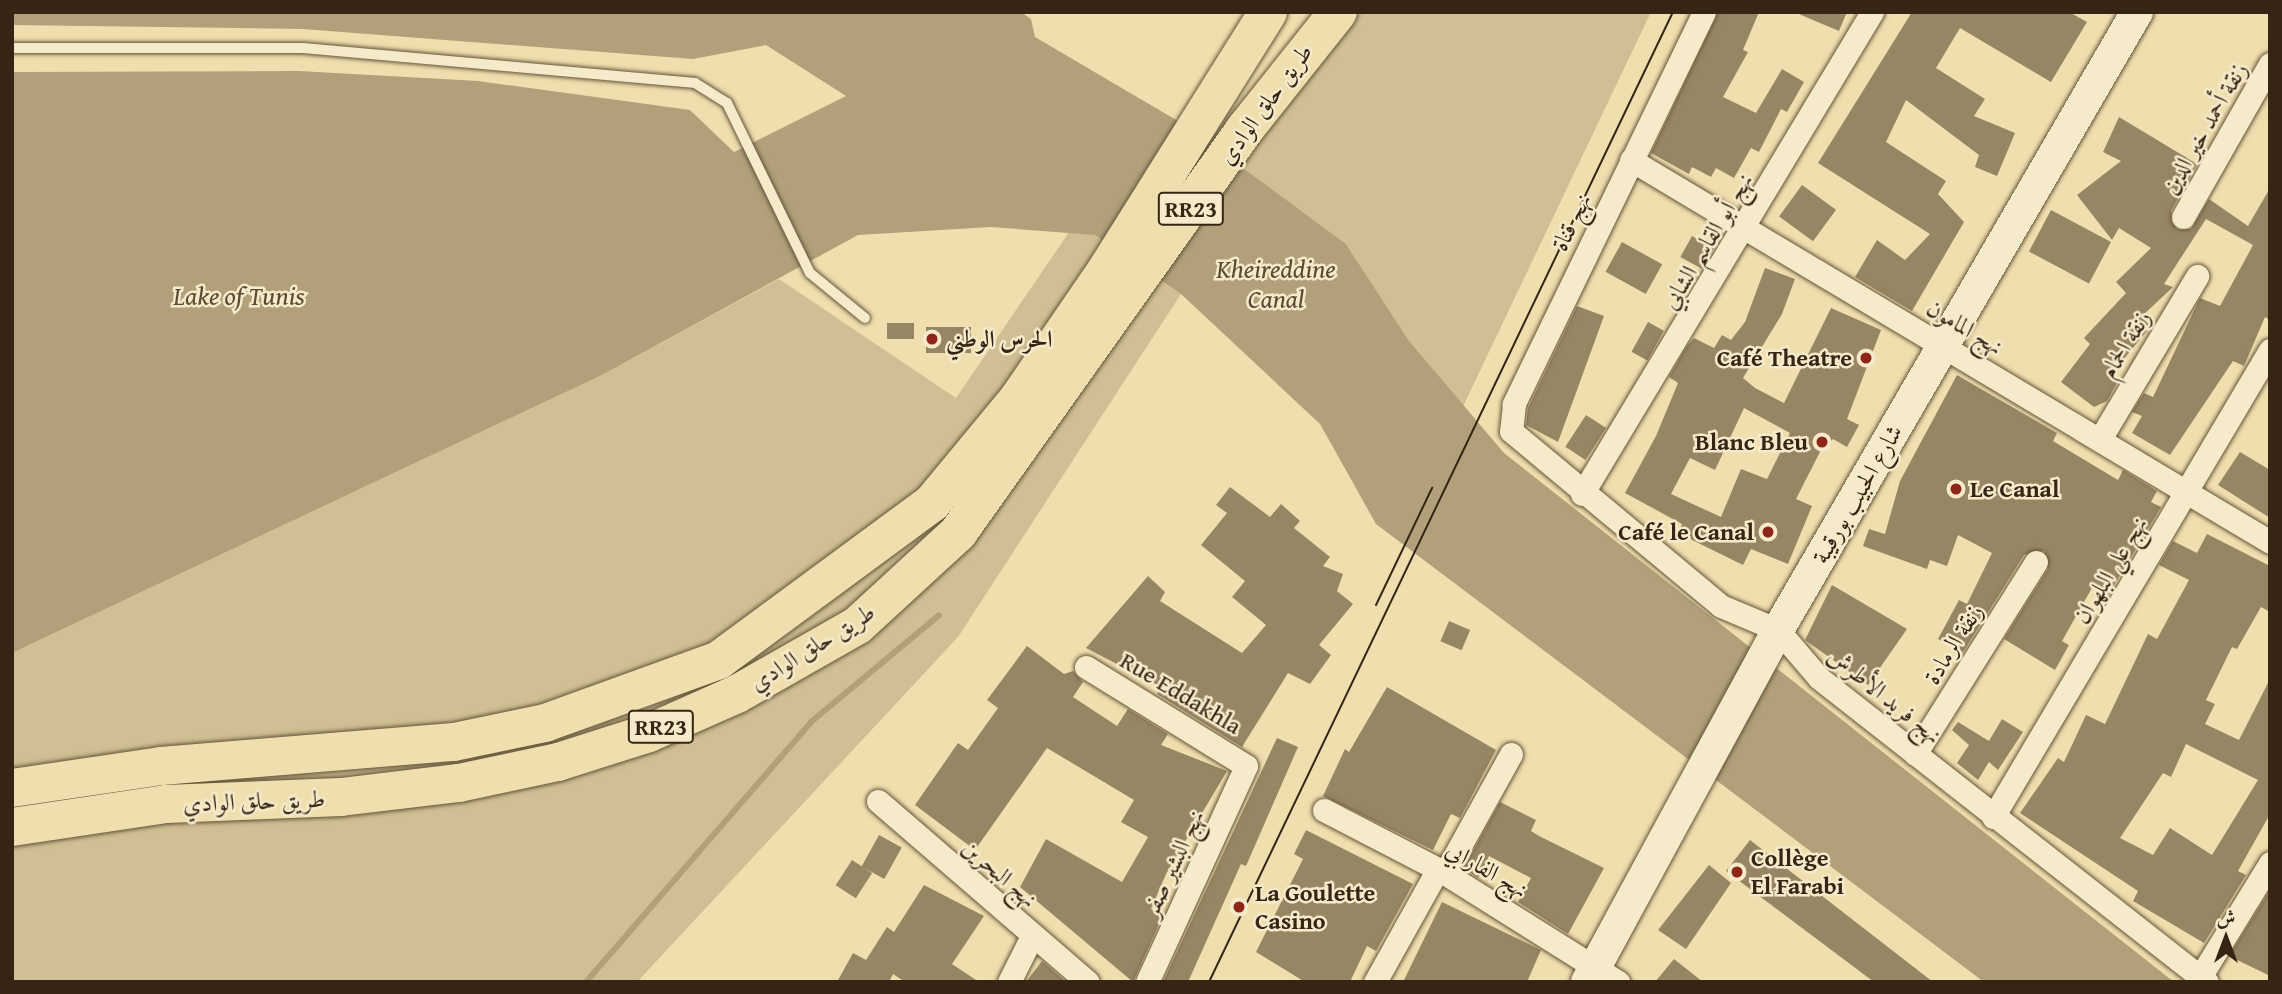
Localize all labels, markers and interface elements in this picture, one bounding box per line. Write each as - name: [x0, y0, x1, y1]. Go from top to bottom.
- street label: طريق حلق الوادي: [1212, 38, 1318, 170]
- street label: زنقة أحمد خير الدين: [2155, 57, 2253, 199]
- street label: نهج أبو القاسم الشابي: [1655, 167, 1759, 315]
- street label: نهج قناة: [1545, 188, 1597, 256]
- road number: RR23: [1158, 190, 1224, 229]
- water label: Kheireddine Canal: [1216, 253, 1336, 314]
- water label: Lake of Tunis: [173, 280, 305, 312]
- street label: نهج المامون: [1922, 293, 2008, 361]
- street label: زنقة الحمام: [2093, 305, 2157, 383]
- place label: الحرس الوطني: [946, 325, 1052, 353]
- marker: الحرس الوطني: [924, 331, 940, 347]
- place label: Café Theatre: [1717, 344, 1852, 372]
- marker: Café Theatre: [1858, 350, 1874, 366]
- street label: شارع الحبيب بورقيبة: [1806, 419, 1908, 569]
- place label: Blanc Bleu: [1695, 428, 1808, 456]
- marker: Blanc Bleu: [1814, 434, 1830, 450]
- place label: Le Canal: [1970, 475, 2059, 503]
- marker: Le Canal: [1948, 481, 1964, 497]
- street label: نهج علي البلهوان: [2067, 511, 2153, 629]
- place label: Café le Canal: [1618, 518, 1754, 546]
- marker: Café le Canal: [1760, 524, 1776, 540]
- street label: طريق حلق الوادي: [744, 597, 880, 697]
- street label: زنقة الرمادة: [1917, 598, 1989, 690]
- street label: نهج فريد الأطرش: [1822, 640, 1948, 750]
- street label: Rue Eddakhla: [1115, 646, 1247, 740]
- road number: RR23: [628, 708, 694, 747]
- street label: طريق حلق الوادي: [182, 784, 326, 818]
- street label: نهج البشير صفر: [1136, 805, 1210, 921]
- street label: نهج البحرين: [956, 832, 1044, 914]
- street label: نهج الفارابي: [1441, 834, 1533, 904]
- place label: Collège El Farabi: [1751, 844, 1844, 900]
- marker: Collège El Farabi: [1729, 864, 1745, 880]
- place label: La Goulette Casino: [1255, 879, 1375, 935]
- marker: La Goulette Casino: [1229, 897, 1249, 917]
- north arrow: [2191, 903, 2261, 973]
- text: ش: [2217, 903, 2235, 931]

